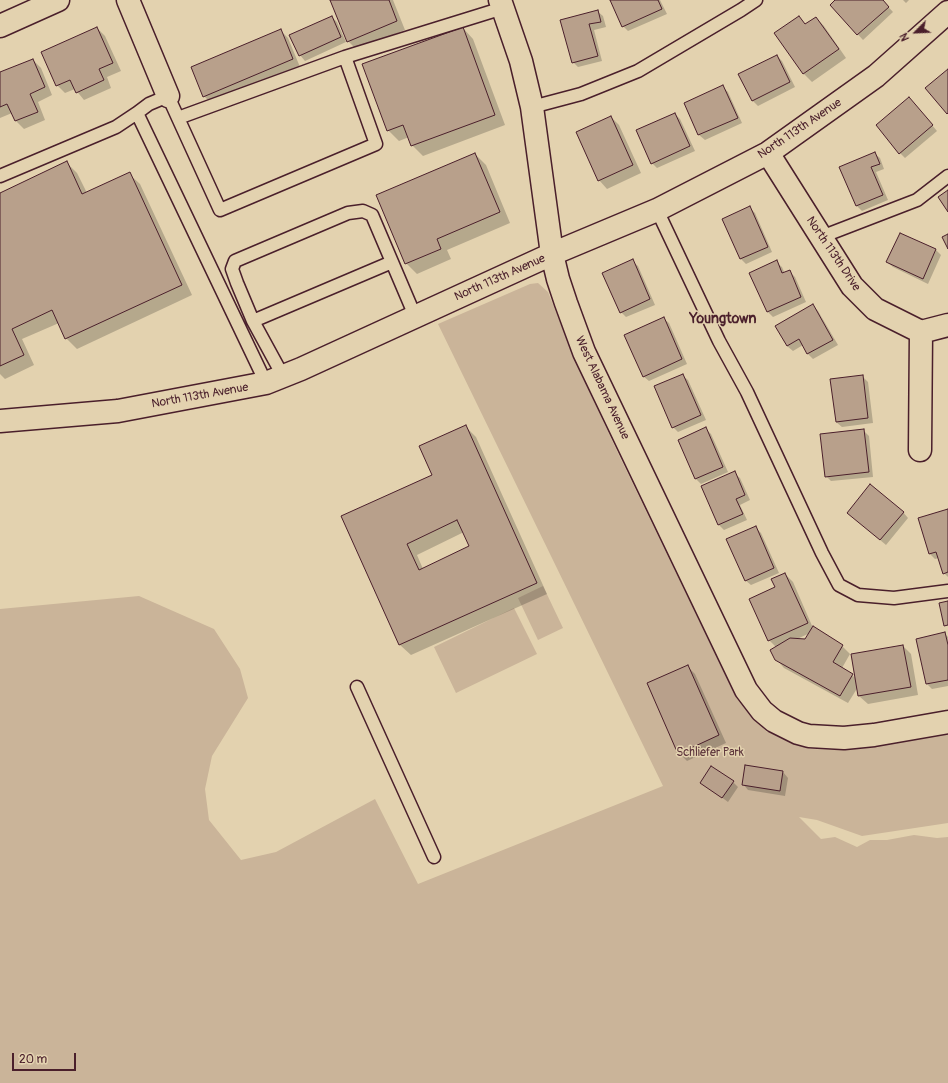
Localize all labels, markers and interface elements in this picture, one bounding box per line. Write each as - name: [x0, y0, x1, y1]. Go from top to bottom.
- north arrow: [896, 12, 936, 52]
- text: N: [897, 31, 912, 43]
- street label: North 113th Avenue: [755, 96, 845, 162]
- street label: North 113th Drive: [803, 214, 863, 294]
- street label: North 113th Avenue: [452, 252, 548, 304]
- district label: Youngtown: [690, 311, 756, 327]
- street label: West Alabama Avenue: [572, 334, 632, 442]
- street label: North 113th Avenue: [151, 380, 249, 412]
- park label: Schliefer Park: [676, 746, 744, 760]
- scale bar: [14, 1045, 78, 1071]
- text: 20 m: [19, 1052, 47, 1067]

